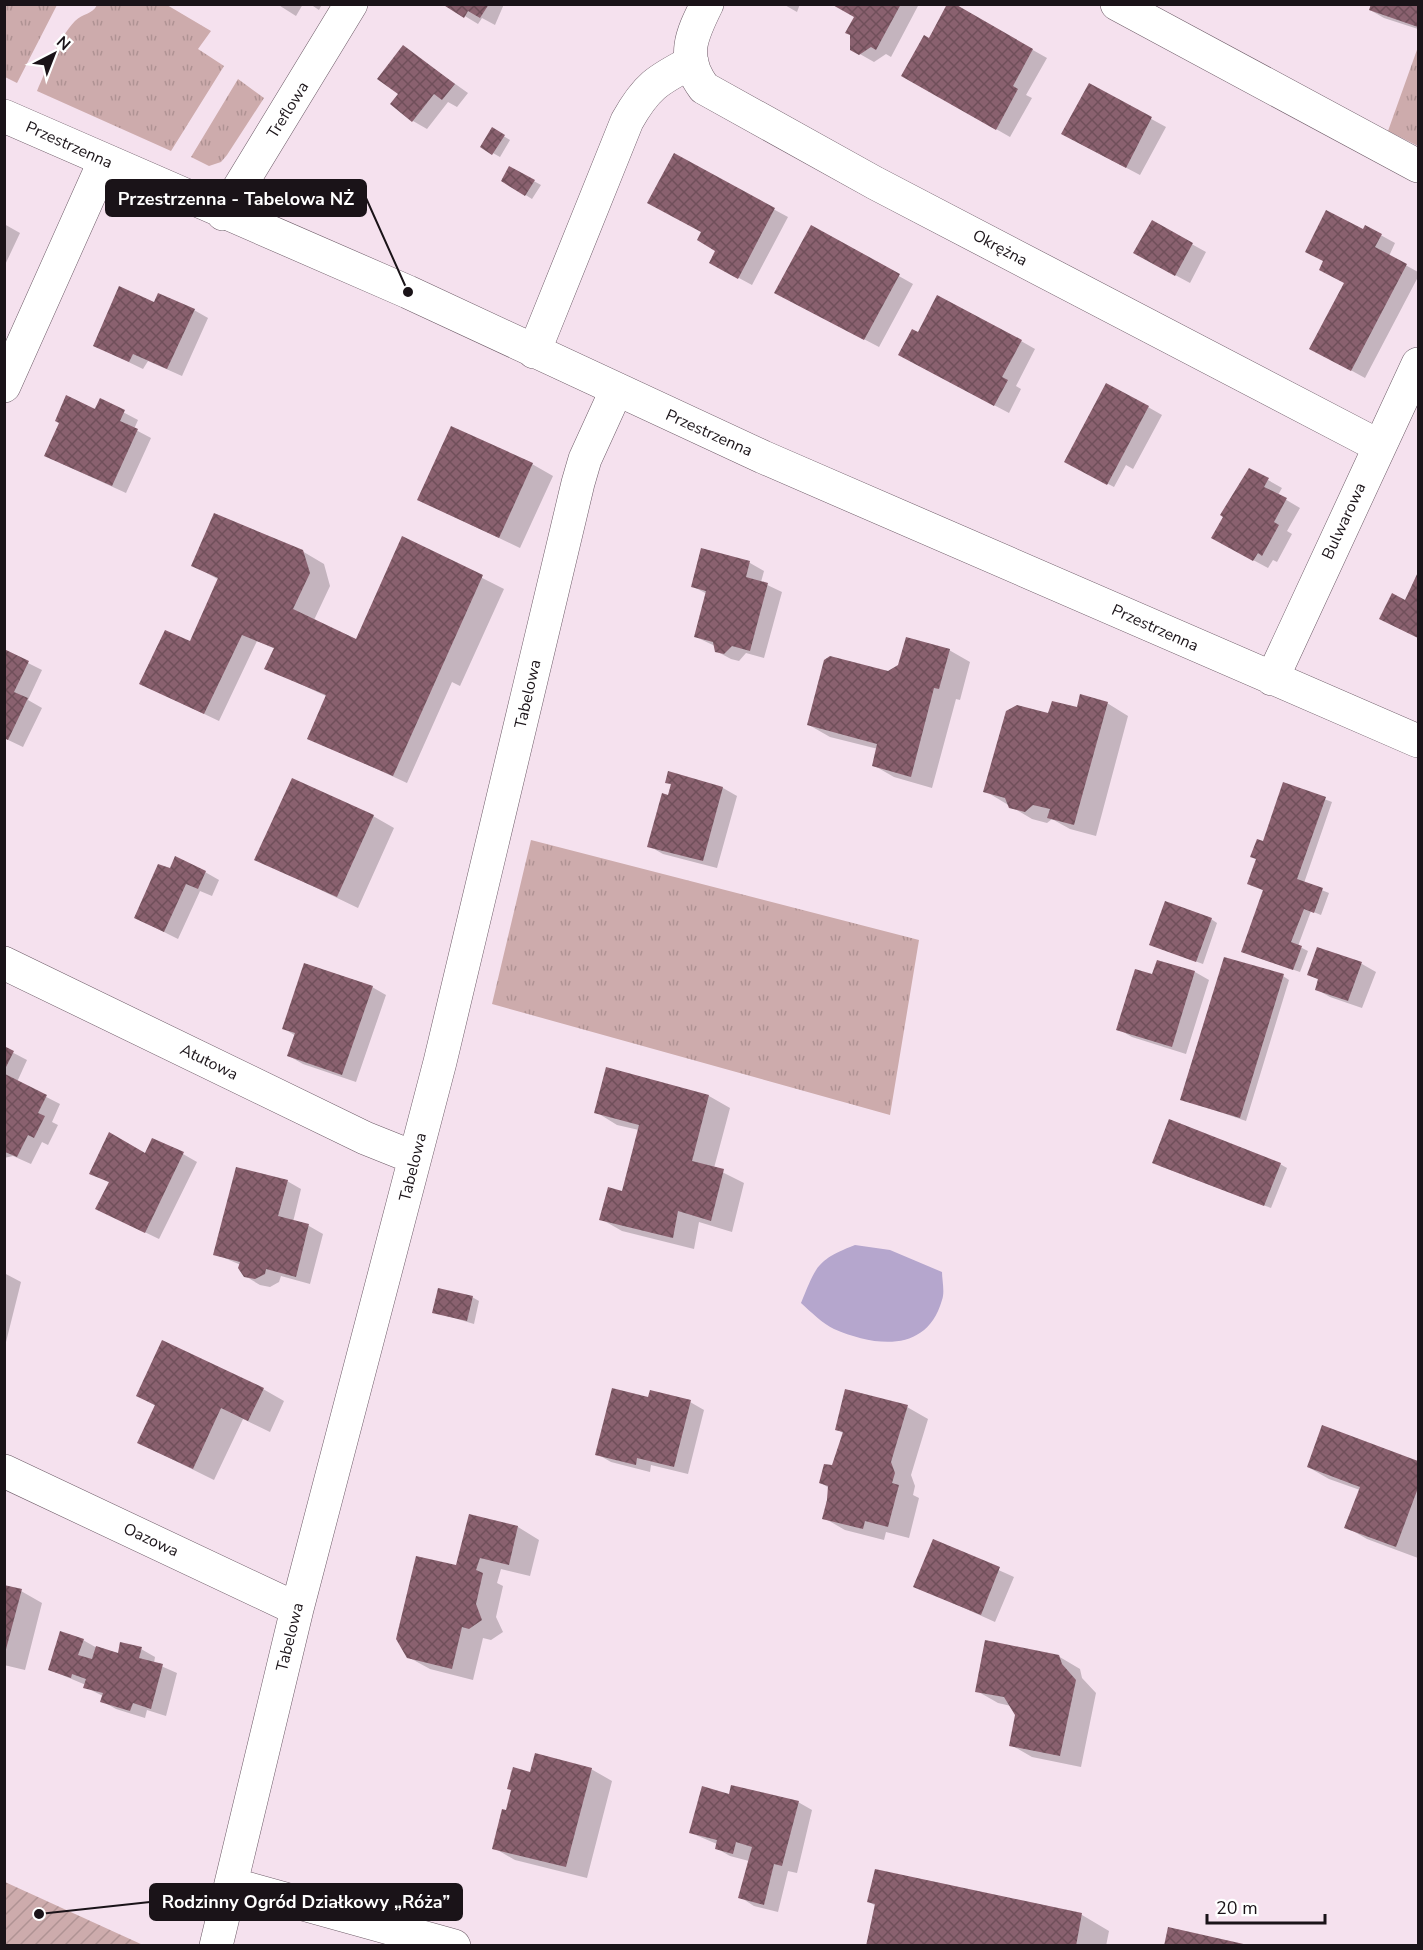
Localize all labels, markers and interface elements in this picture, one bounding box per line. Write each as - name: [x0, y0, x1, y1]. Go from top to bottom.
- north arrow: [24, 24, 84, 84]
- text: N: [52, 31, 75, 56]
- street label: Treflowa: [262, 77, 314, 143]
- street label: Przestrzenna: [22, 116, 116, 174]
- callout: Przestrzenna - Tabelowa NŻ: [106, 180, 366, 216]
- text: Przestrzenna - Tabelowa NŻ: [118, 187, 354, 211]
- street label: Okrężna: [969, 224, 1031, 272]
- street label: Przestrzenna: [662, 404, 756, 462]
- street label: Bulwarowa: [1317, 479, 1371, 563]
- street label: Przestrzenna: [1108, 599, 1202, 657]
- street label: Tabelowa: [509, 657, 547, 731]
- street label: Atutowa: [176, 1038, 242, 1086]
- street label: Tabelowa: [394, 1130, 432, 1204]
- street label: Oazowa: [120, 1518, 182, 1562]
- street label: Tabelowa: [271, 1600, 309, 1674]
- callout: Rodzinny Ogród Działkowy „Róża”: [150, 1884, 462, 1920]
- scale bar: [1207, 1887, 1326, 1925]
- text: Rodzinny Ogród Działkowy „Róża”: [162, 1890, 450, 1914]
- text: 20 m: [1216, 1896, 1258, 1920]

